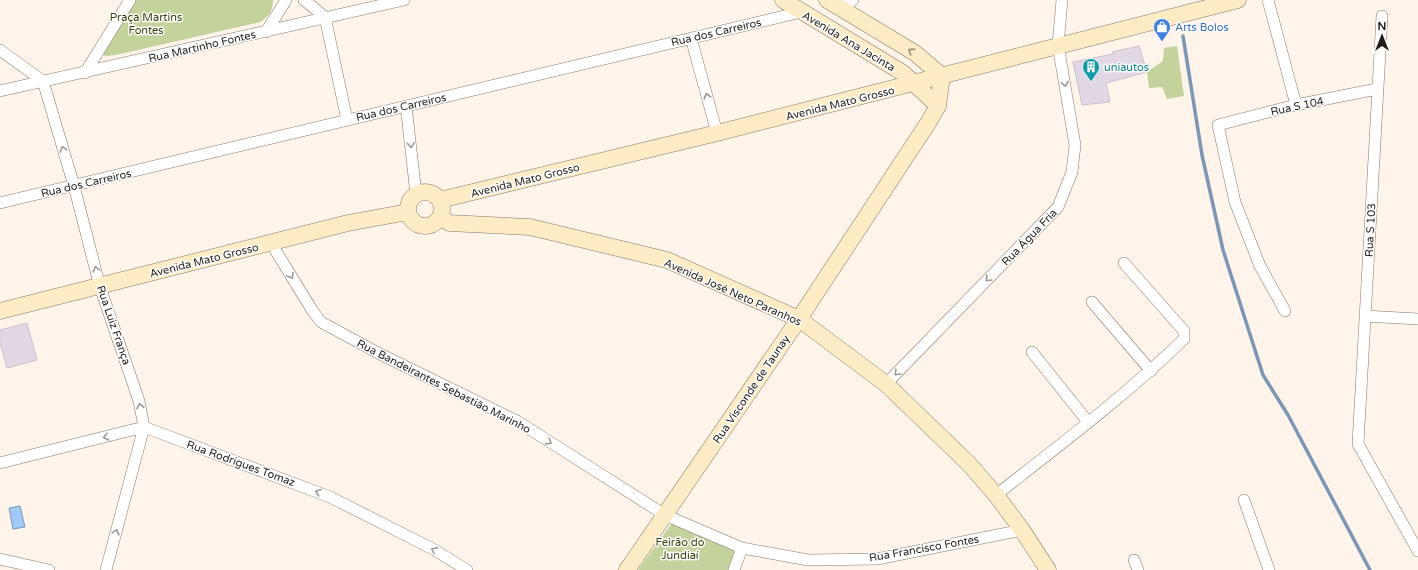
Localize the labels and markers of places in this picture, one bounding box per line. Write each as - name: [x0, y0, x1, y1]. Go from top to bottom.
- shop icon: Arts Bolos: [1152, 17, 1172, 42]
- place label: Arts Bolos: [1175, 21, 1229, 34]
- building icon: uniautos: [1081, 57, 1101, 82]
- place label: uniautos: [1104, 61, 1149, 74]

